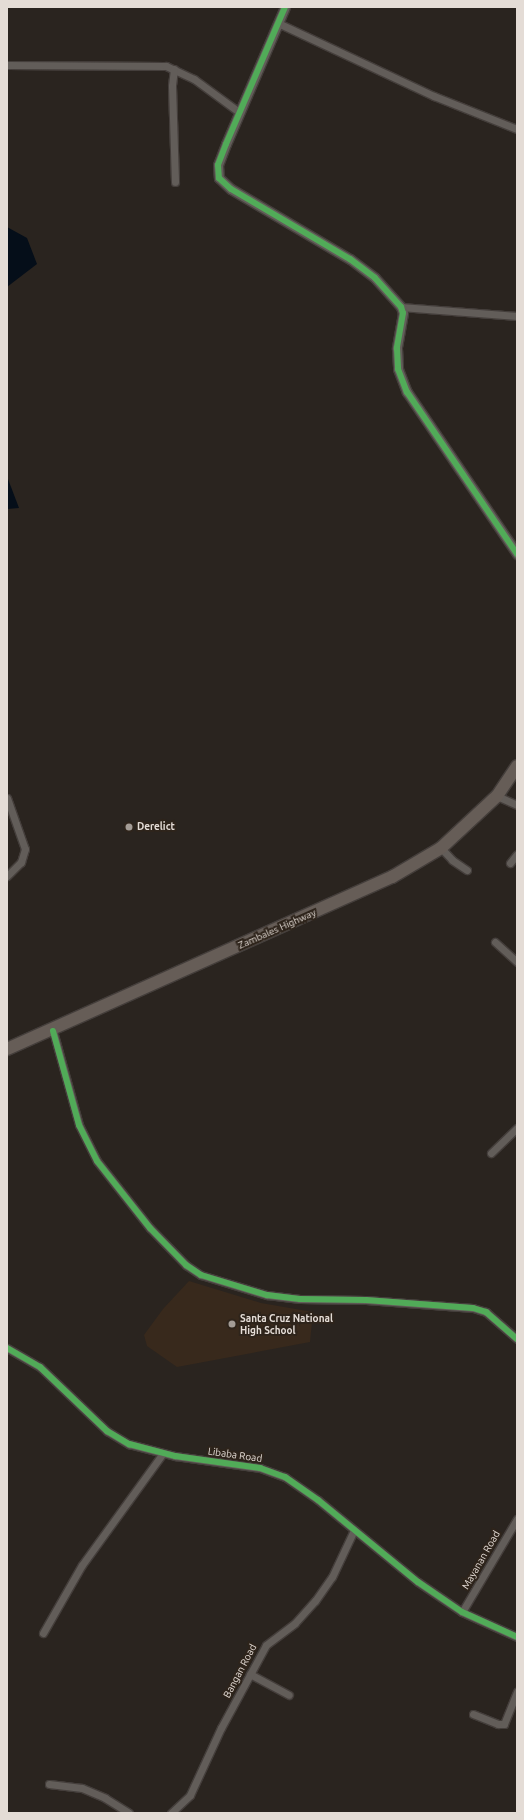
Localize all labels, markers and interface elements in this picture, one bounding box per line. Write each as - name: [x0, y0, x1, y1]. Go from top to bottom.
- place label: Derelict: [137, 821, 175, 833]
- marker: Derelict: [124, 822, 134, 832]
- street label: Zambales Highway: [236, 906, 318, 952]
- place label: Santa Cruz National High School: [240, 1312, 333, 1336]
- marker: Santa Cruz National High School: [227, 1319, 237, 1329]
- street label: Libaba Road: [207, 1445, 263, 1465]
- street label: Mayanan Road: [459, 1529, 503, 1591]
- street label: Bangan Road: [221, 1642, 259, 1700]

